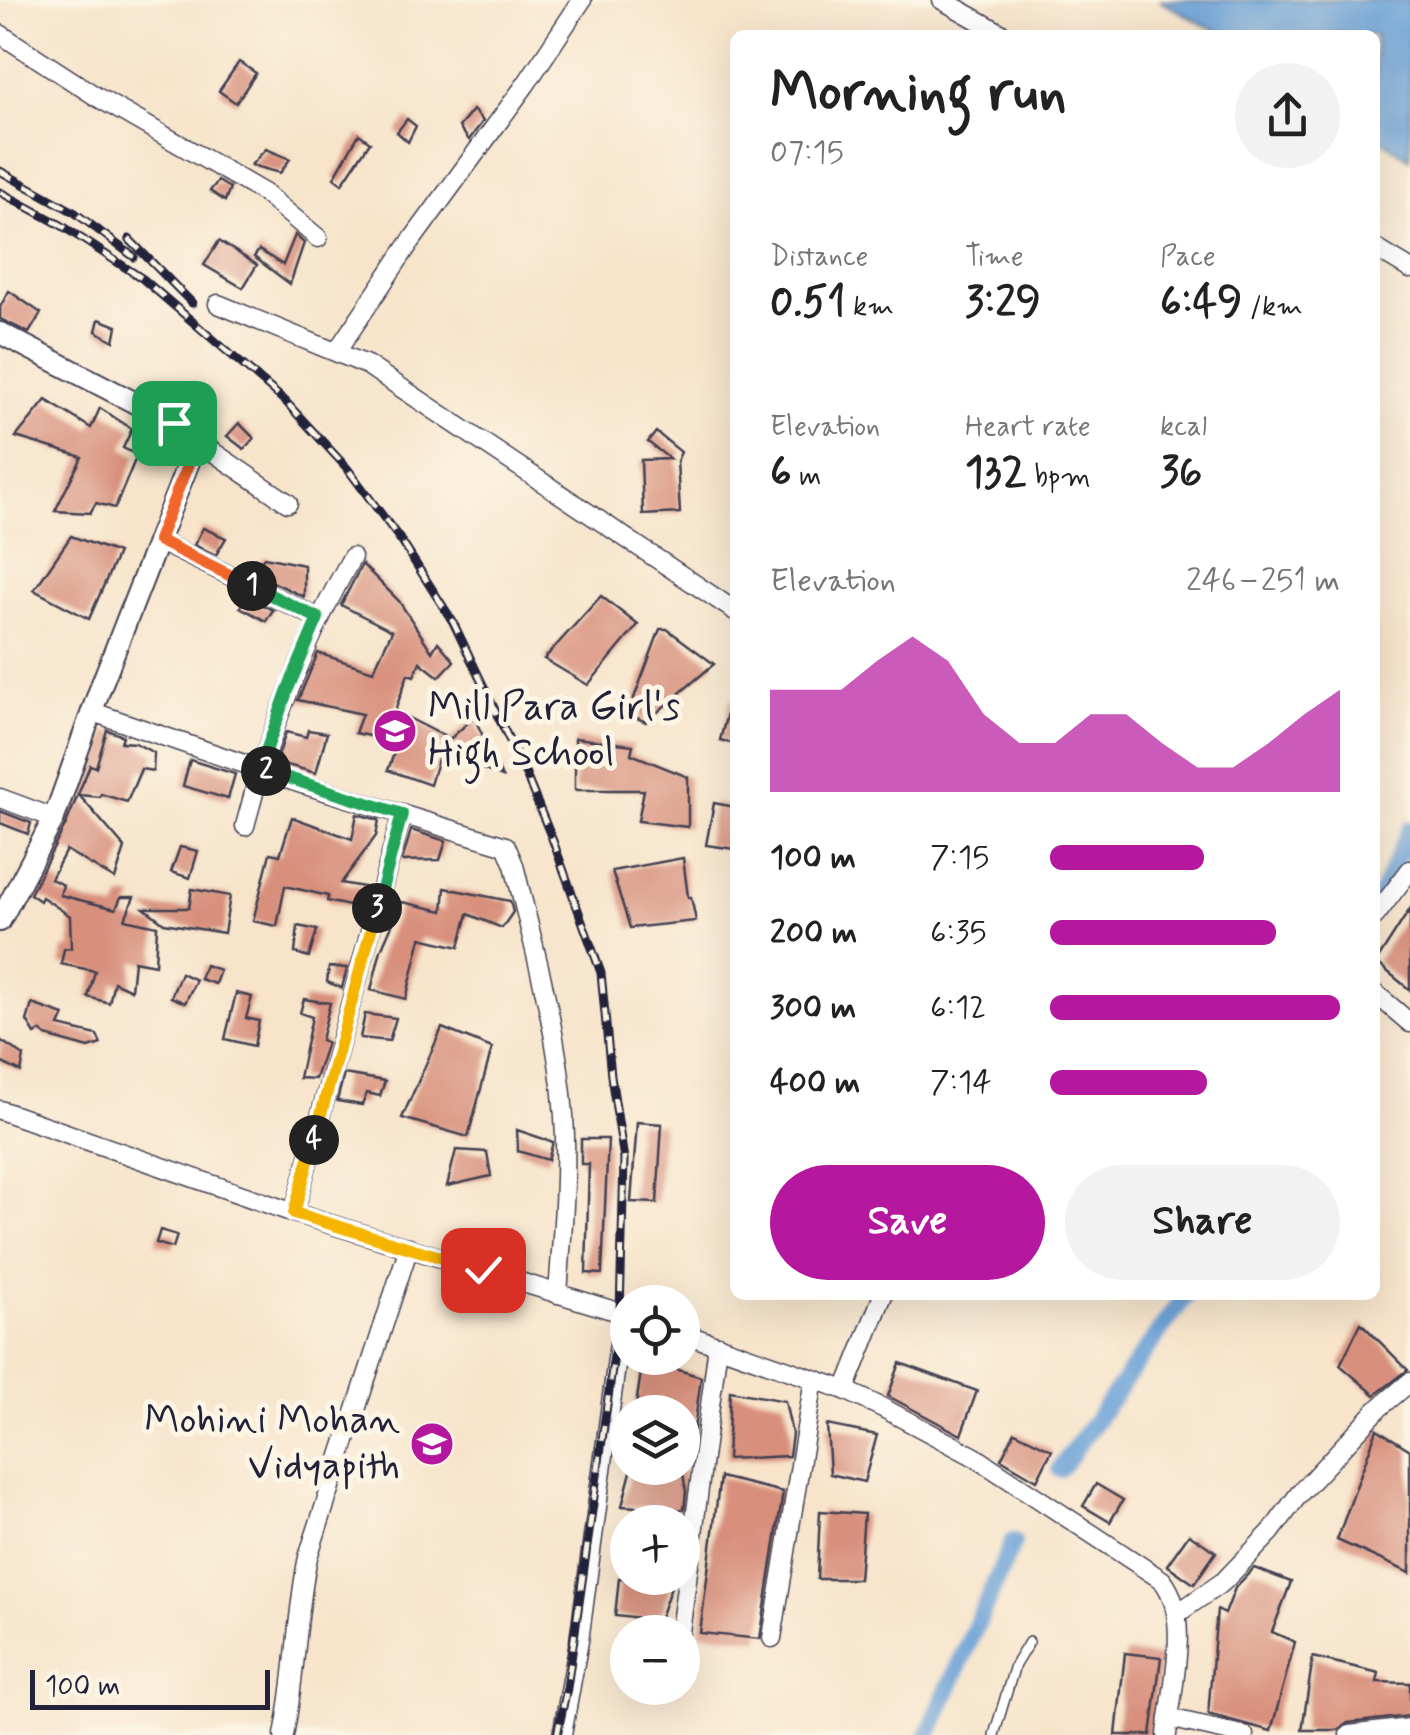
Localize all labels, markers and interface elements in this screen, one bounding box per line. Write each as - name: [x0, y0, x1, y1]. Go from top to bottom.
- text: Morning run: [770, 58, 1067, 130]
- button: share: [1235, 63, 1340, 168]
- text: 07:15: [770, 132, 844, 174]
- text: Distance: [770, 239, 868, 276]
- text: Time: [965, 239, 1024, 276]
- text: Pace: [1160, 239, 1216, 276]
- text: 0.51: [770, 276, 845, 331]
- text: 3:29: [965, 276, 1041, 331]
- text: 6:49: [1160, 276, 1242, 331]
- text: km: [845, 289, 894, 326]
- text: /km: [1242, 289, 1303, 326]
- pin: [132, 381, 217, 466]
- icon: arrive: [147, 396, 202, 451]
- text: Elevation: [770, 409, 880, 446]
- text: Heart rate: [965, 409, 1091, 446]
- text: kcal: [1160, 409, 1207, 446]
- text: 6: [770, 446, 792, 501]
- text: 132: [965, 446, 1027, 501]
- text: 36: [1160, 446, 1202, 501]
- text: m: [792, 459, 821, 496]
- text: bpm: [1027, 459, 1091, 496]
- text: Elevation: [770, 560, 896, 602]
- text: 246–251 m: [1186, 560, 1340, 602]
- pin: 1: [227, 561, 277, 611]
- text: 1: [246, 567, 258, 604]
- place label: Mill Para Girl's High School: [428, 682, 680, 784]
- school or university icon: Mill Para Girl's High School: [372, 708, 418, 754]
- pin: 2: [241, 746, 291, 796]
- text: 2: [259, 752, 273, 789]
- text: 100 m: [770, 837, 856, 879]
- text: 7:15: [930, 837, 989, 879]
- pin: 3: [352, 883, 402, 933]
- text: 3: [371, 889, 383, 926]
- text: 200 m: [770, 912, 857, 954]
- text: 6:35: [930, 912, 986, 954]
- text: 300 m: [770, 987, 856, 1029]
- text: 6:12: [930, 987, 986, 1029]
- text: 400 m: [770, 1062, 860, 1104]
- text: 7:14: [930, 1062, 992, 1104]
- pin: 4: [289, 1115, 339, 1165]
- text: 4: [306, 1121, 322, 1158]
- button: Save: [770, 1165, 1045, 1280]
- button: Share: [1065, 1165, 1340, 1280]
- pin: [441, 1228, 526, 1313]
- icon: check: [456, 1243, 511, 1298]
- map controls: [610, 1285, 700, 1705]
- button: locate: [610, 1285, 700, 1375]
- place label: Mohini Mohan Vidyapith: [144, 1395, 400, 1493]
- button: layers: [610, 1395, 700, 1485]
- school or university icon: Mohini Mohan Vidyapith: [409, 1421, 455, 1467]
- button: +: [610, 1505, 700, 1595]
- button: −: [610, 1615, 700, 1705]
- scale bar: [30, 1665, 270, 1710]
- text: 100 m: [45, 1669, 120, 1706]

